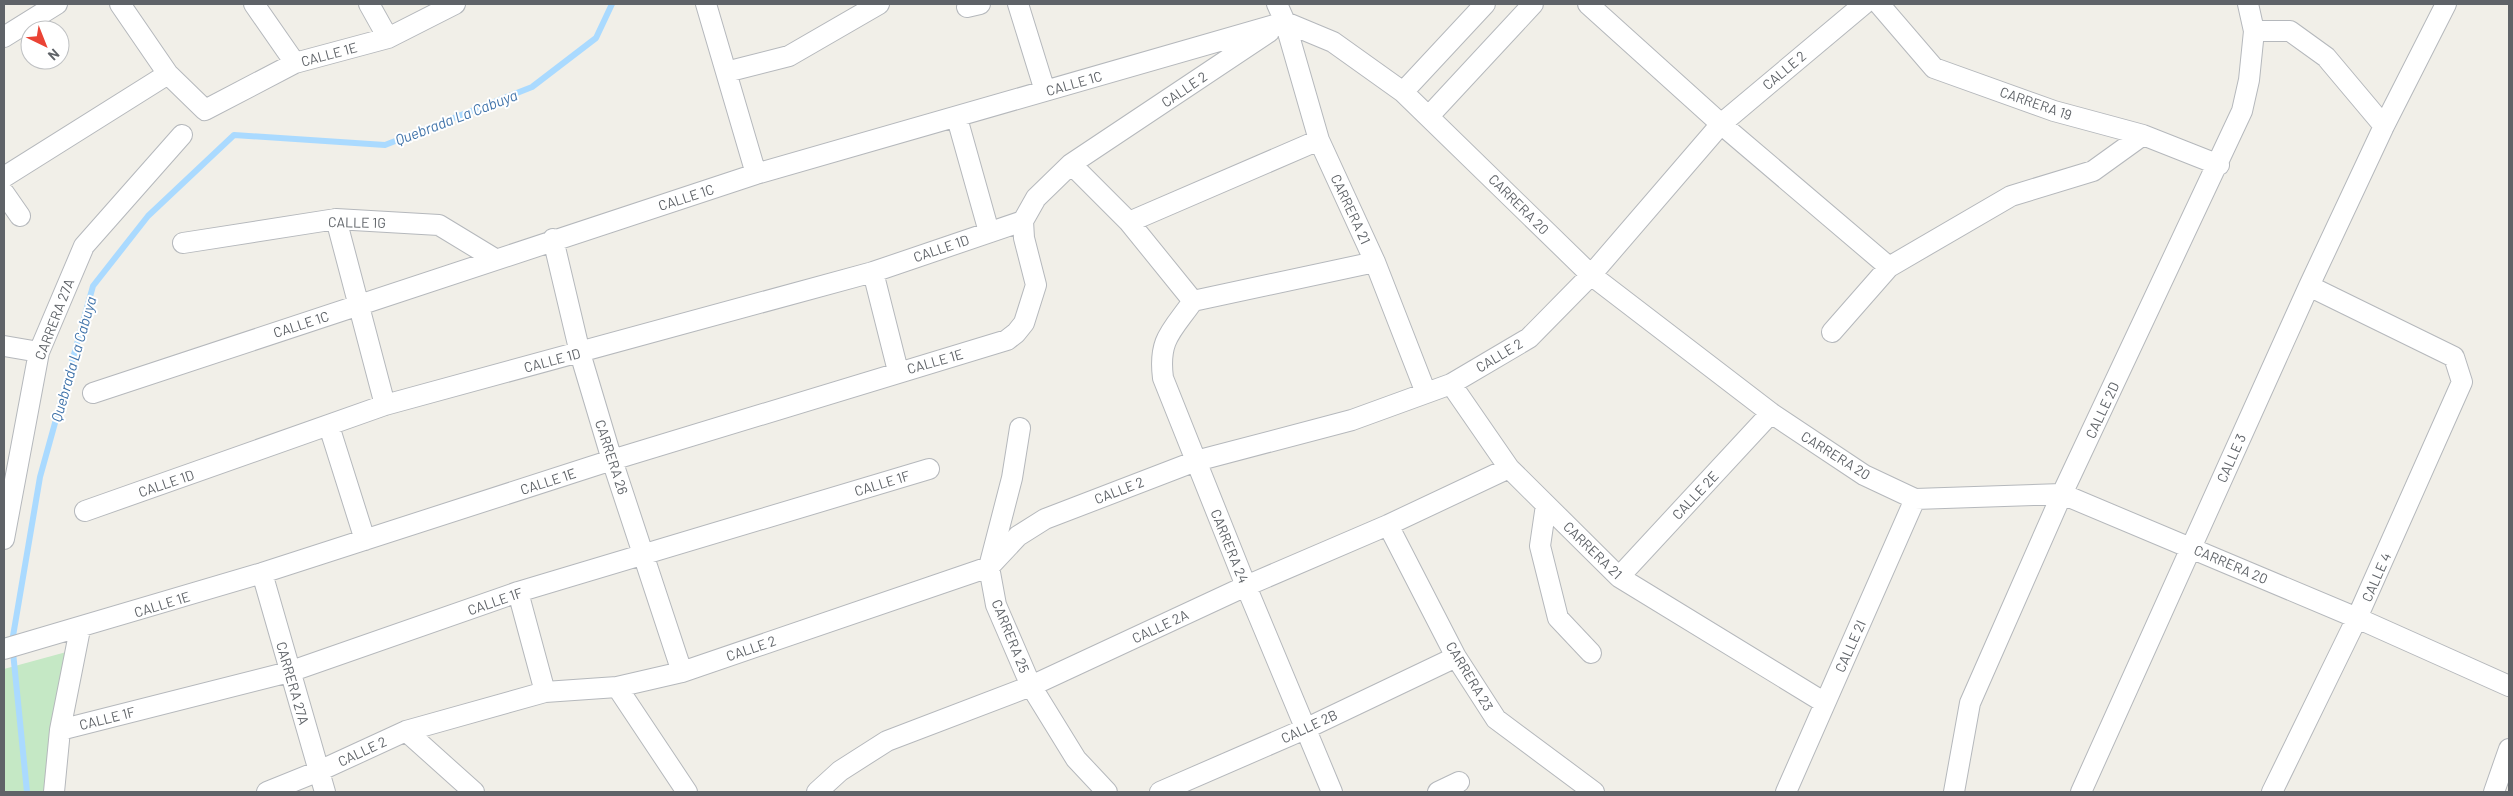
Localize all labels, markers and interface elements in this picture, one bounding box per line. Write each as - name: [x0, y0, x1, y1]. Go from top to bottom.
- north arrow: [20, 20, 70, 70]
- street label: CALLE 1E: [299, 38, 359, 70]
- text: N: [45, 45, 63, 64]
- street label: CALLE 2: [1759, 47, 1809, 93]
- street label: CALLE 1C: [1044, 67, 1104, 99]
- street label: CALLE 2: [1158, 68, 1210, 110]
- street label: CARRERA 19: [1998, 83, 2074, 123]
- water label: Quebrada La Cabuya: [392, 85, 520, 149]
- street label: CARRERA 20: [1485, 170, 1553, 238]
- street label: CARRERA 21: [1327, 171, 1375, 247]
- street label: CALLE 1C: [656, 180, 716, 214]
- street label: CALLE 1G: [328, 213, 386, 231]
- street label: CALLE 1D: [911, 231, 971, 265]
- street label: CARRERA 27A: [31, 276, 77, 362]
- water label: Quebrada La Cabuya: [47, 294, 100, 424]
- street label: CALLE 1C: [271, 307, 331, 341]
- street label: CALLE 2: [1472, 334, 1526, 376]
- street label: CALLE 1D: [522, 344, 582, 376]
- street label: CALLE 1E: [905, 345, 965, 377]
- street label: CALLE 2D: [2082, 379, 2122, 441]
- street label: CARRERA 26: [592, 417, 632, 497]
- street label: CARRERA 20: [1798, 427, 1874, 483]
- street label: CALLE 3: [2213, 431, 2249, 485]
- street label: CALLE 1E: [518, 464, 578, 498]
- street label: CALLE 1D: [136, 466, 196, 500]
- street label: CALLE 1F: [852, 467, 912, 499]
- street label: CALLE 2E: [1668, 467, 1722, 523]
- street label: CALLE 2: [1092, 473, 1146, 507]
- street label: CARRERA 24: [1207, 507, 1253, 585]
- street label: CARRERA 21: [1560, 518, 1626, 582]
- street label: CARRERA 20: [2192, 541, 2270, 587]
- street label: CALLE 4: [2358, 550, 2394, 604]
- street label: CALLE 1F: [465, 584, 525, 618]
- street label: CALLE 1E: [132, 587, 192, 621]
- street label: CARRERA 25: [989, 597, 1033, 675]
- street label: CALLE 2A: [1129, 605, 1191, 646]
- street label: CALLE 2I: [1831, 617, 1869, 675]
- street label: CALLE 2: [724, 632, 778, 664]
- street label: CARRERA 23: [1443, 638, 1497, 714]
- street label: CARRERA 27A: [273, 640, 313, 727]
- street label: CALLE 1F: [77, 703, 137, 733]
- street label: CALLE 2B: [1278, 706, 1340, 746]
- street label: CALLE 2: [335, 732, 389, 770]

